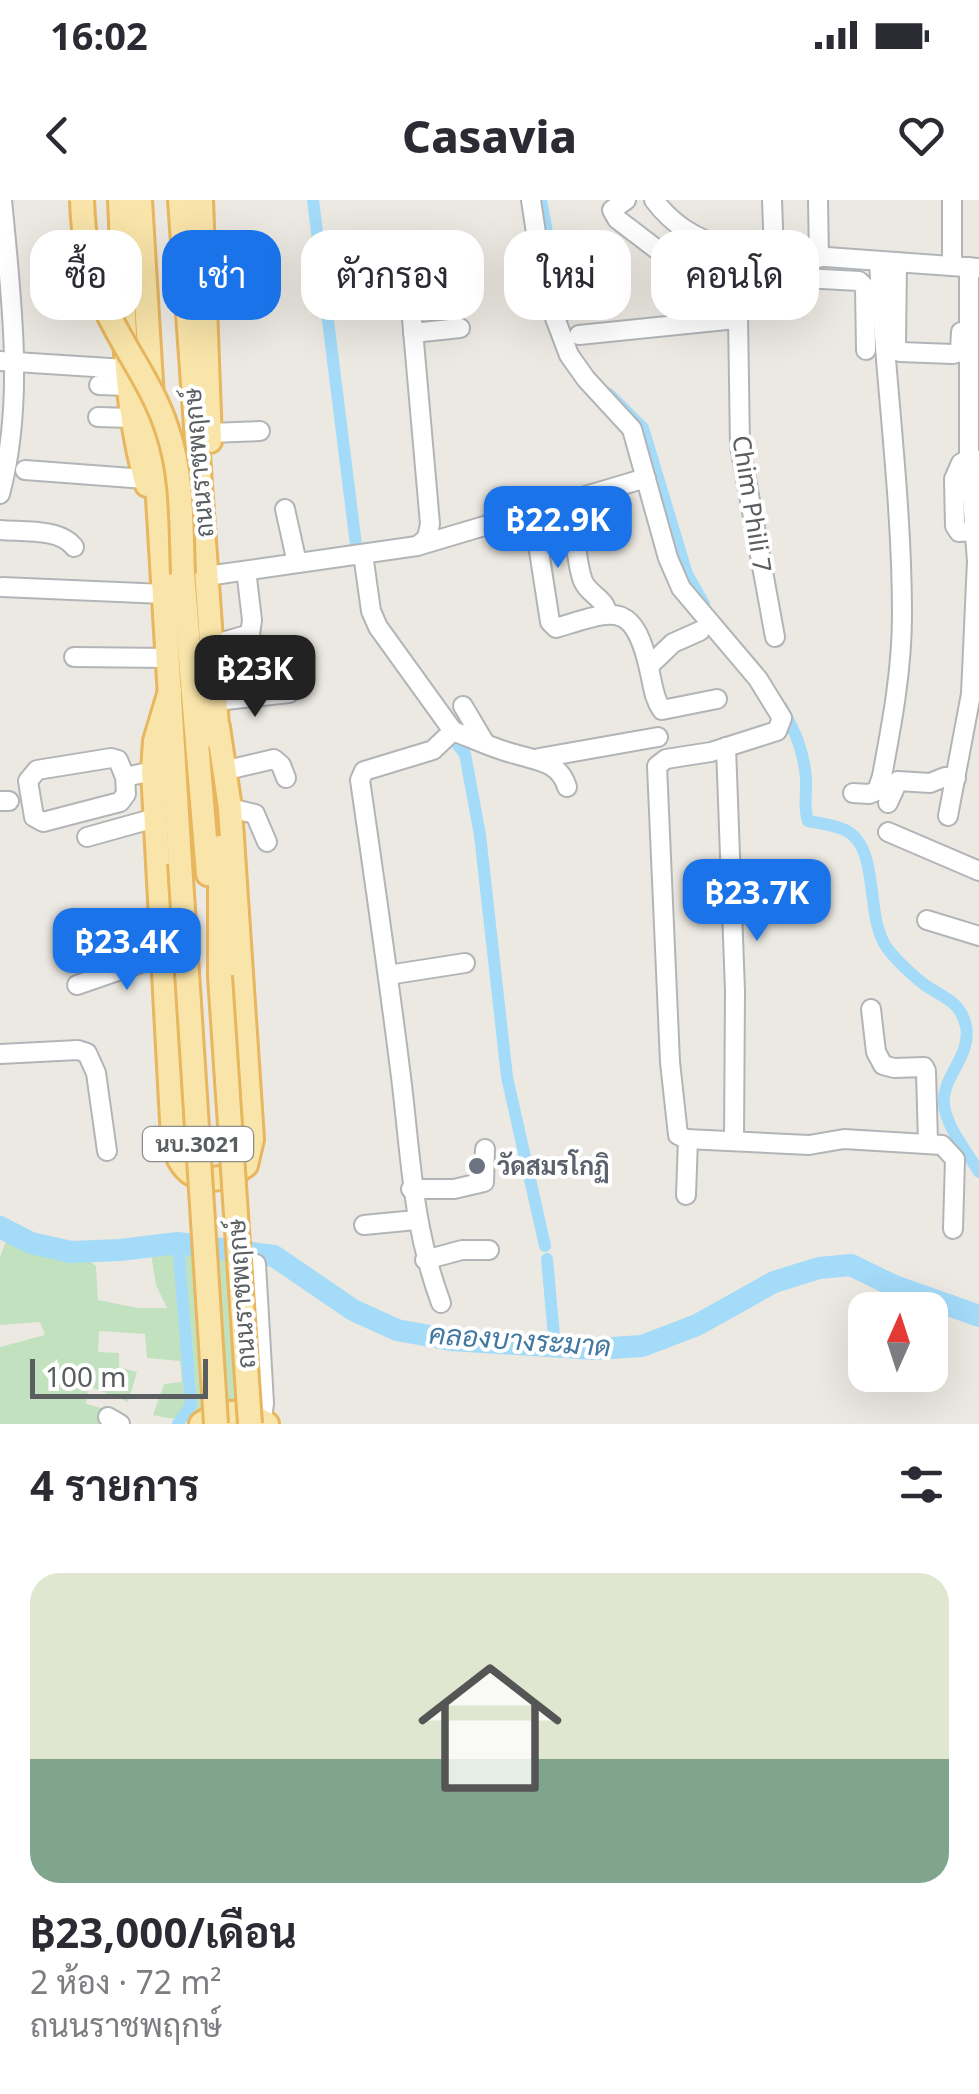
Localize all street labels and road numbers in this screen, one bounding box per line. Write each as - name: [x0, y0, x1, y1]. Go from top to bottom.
- street label: ถนนราชพฤกษ์: [173, 386, 220, 539]
- street label: Chim Phili 7: [725, 433, 781, 575]
- road number: นบ.3021: [143, 1127, 253, 1161]
- street label: ถนนราชพฤกษ์: [218, 1217, 262, 1370]

